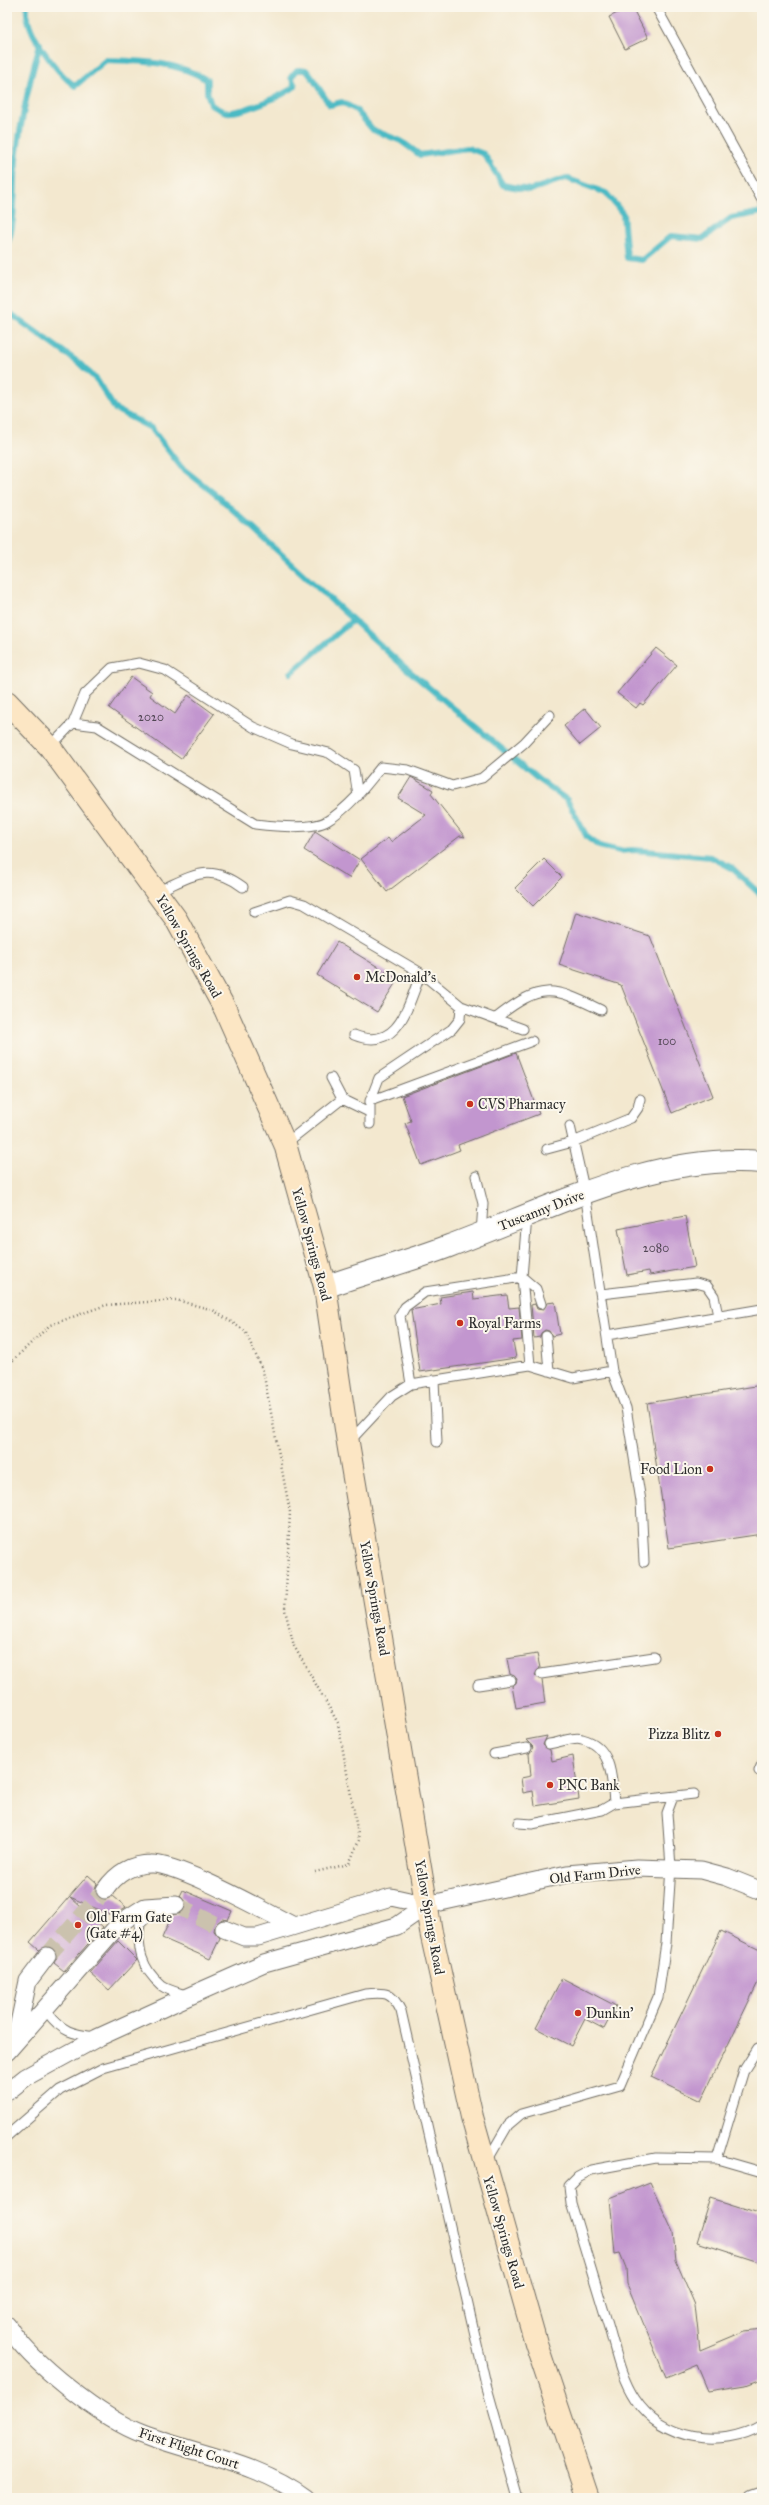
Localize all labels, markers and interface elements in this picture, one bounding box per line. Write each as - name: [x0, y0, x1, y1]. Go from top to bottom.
- house number: 2020: [138, 710, 164, 724]
- street label: Yellow Springs Road: [152, 891, 225, 1001]
- place label: McDonald's: [365, 969, 436, 986]
- marker: McDonald's: [352, 972, 362, 982]
- house number: 100: [658, 1034, 676, 1048]
- place label: CVS Pharmacy: [478, 1096, 566, 1113]
- marker: CVS Pharmacy: [465, 1099, 475, 1109]
- street label: Yellow Springs Road: [288, 1186, 335, 1303]
- street label: Tuscanny Drive: [496, 1186, 587, 1235]
- house number: 2080: [643, 1241, 669, 1255]
- place label: Royal Farms: [468, 1315, 541, 1332]
- marker: Royal Farms: [455, 1318, 465, 1328]
- place label: Food Lion: [640, 1461, 702, 1478]
- marker: Food Lion: [705, 1464, 715, 1474]
- street label: Yellow Springs Road: [356, 1539, 393, 1657]
- place label: Pizza Blitz: [648, 1726, 711, 1743]
- marker: Pizza Blitz: [713, 1729, 723, 1739]
- place label: PNC Bank: [558, 1777, 620, 1794]
- marker: PNC Bank: [545, 1780, 555, 1790]
- street label: Yellow Springs Road: [411, 1858, 448, 1976]
- street label: Old Farm Drive: [549, 1861, 642, 1888]
- place label: Old Farm Gate (Gate #4): [86, 1909, 172, 1943]
- marker: Old Farm Gate (Gate #4): [73, 1920, 83, 1930]
- place label: Dunkin': [586, 2005, 634, 2022]
- marker: Dunkin': [573, 2008, 583, 2018]
- street label: Yellow Springs Road: [479, 2174, 528, 2291]
- street label: First Flight Court: [136, 2424, 241, 2473]

